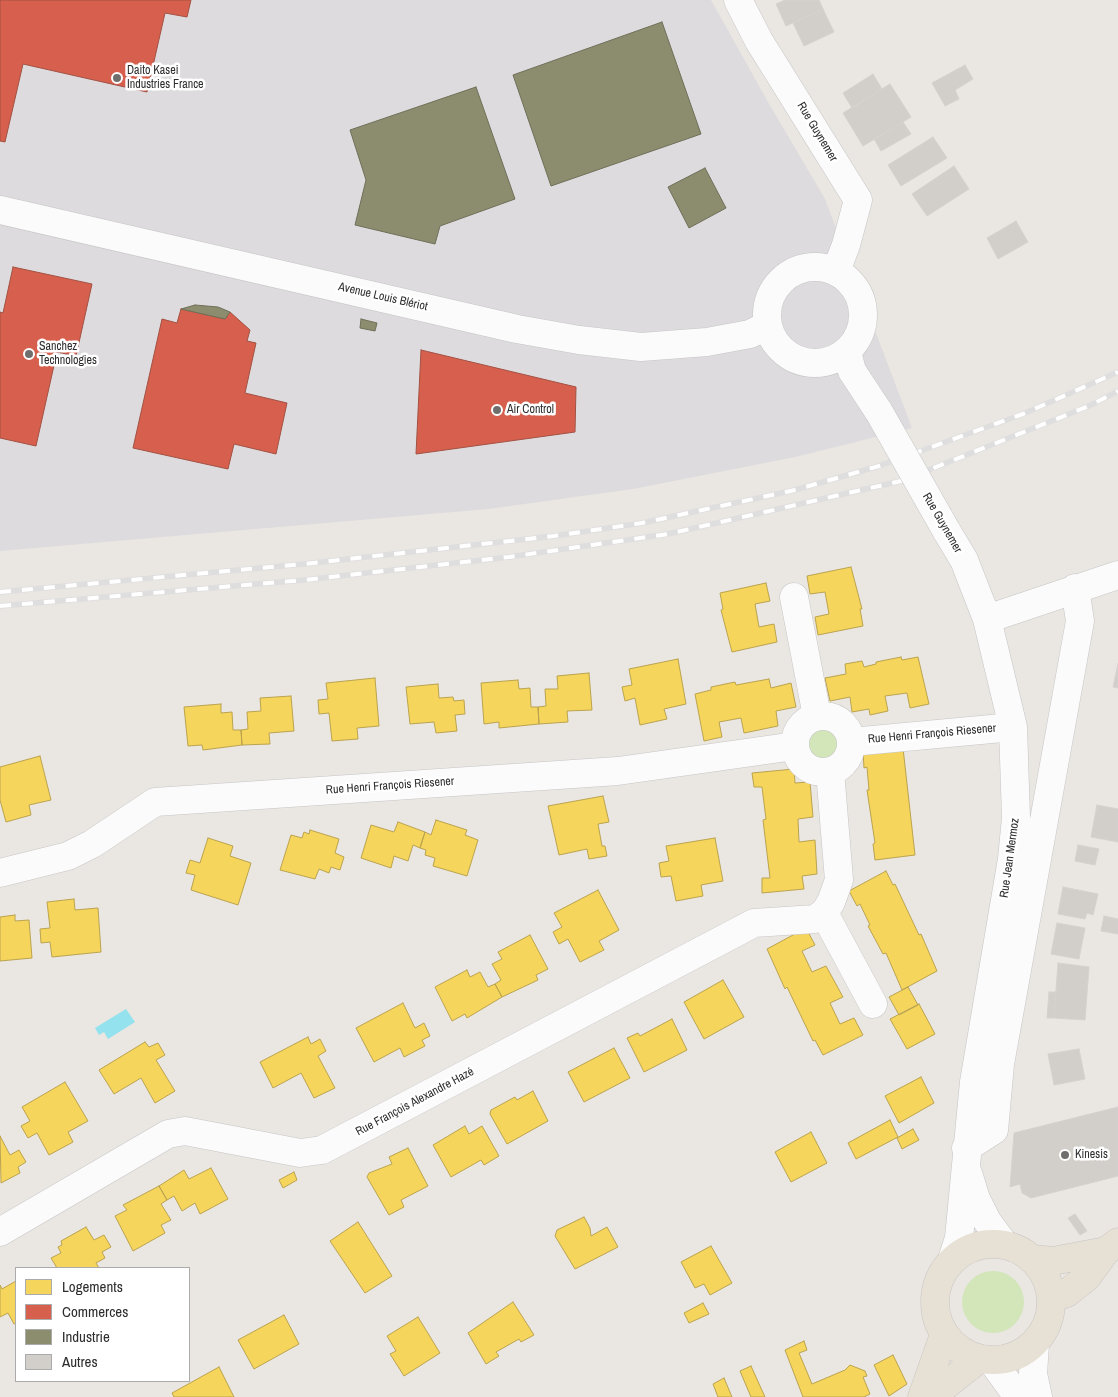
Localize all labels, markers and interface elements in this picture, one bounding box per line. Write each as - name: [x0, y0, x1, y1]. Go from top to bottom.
- place label: Daito Kasei Industries France: [127, 64, 204, 92]
- marker: Daito Kasei Industries France: [111, 72, 123, 84]
- street label: Rue Guynemer: [794, 100, 840, 164]
- street label: Avenue Louis Blériot: [337, 280, 429, 314]
- place label: Sanchez Technologies: [39, 340, 97, 368]
- marker: Sanchez Technologies: [23, 348, 35, 360]
- place label: Air Control: [507, 403, 554, 417]
- marker: Air Control: [491, 404, 503, 416]
- street label: Rue Guynemer: [919, 491, 965, 555]
- street label: Rue Henri François Riesener: [867, 721, 997, 747]
- street label: Rue Henri François Riesener: [325, 774, 455, 798]
- street label: Rue Jean Mermoz: [997, 817, 1023, 899]
- street label: Rue François Alexandre Hazé: [353, 1065, 477, 1139]
- place label: Kinesis: [1075, 1148, 1108, 1162]
- marker: Kinesis: [1059, 1149, 1071, 1161]
- legend: [15, 1267, 190, 1382]
- text: Logements: [62, 1276, 123, 1297]
- text: Commerces: [62, 1301, 128, 1322]
- text: Industrie: [62, 1326, 110, 1347]
- text: Autres: [62, 1351, 98, 1372]

